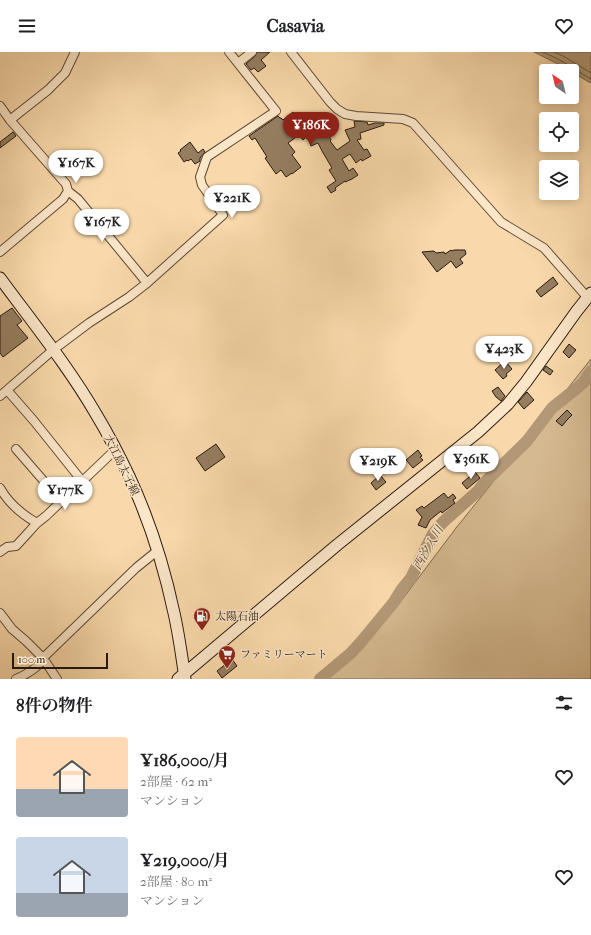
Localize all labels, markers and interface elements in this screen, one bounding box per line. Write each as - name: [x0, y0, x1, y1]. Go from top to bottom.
- icon: menu: [16, 15, 38, 37]
- icon: heart: [553, 15, 575, 37]
- text: Casavia: [267, 16, 324, 37]
- north arrow: [539, 64, 579, 104]
- map controls: [539, 64, 579, 200]
- pin: ¥186K: [283, 112, 339, 146]
- button: locate: [539, 112, 579, 152]
- text: ¥186K: [292, 117, 330, 132]
- pin: ¥167K: [48, 150, 104, 184]
- text: ¥167K: [57, 155, 95, 170]
- button: layers: [539, 160, 579, 200]
- pin: ¥221K: [204, 185, 260, 219]
- text: ¥221K: [213, 190, 251, 205]
- pin: ¥167K: [74, 209, 130, 243]
- text: ¥167K: [83, 214, 121, 229]
- pin: ¥423K: [476, 336, 532, 370]
- text: ¥423K: [484, 341, 524, 356]
- street label: 大江島太子線: [101, 433, 142, 498]
- pin: ¥361K: [443, 446, 499, 480]
- pin: ¥219K: [350, 448, 406, 482]
- text: ¥361K: [453, 451, 489, 466]
- text: ¥219K: [359, 453, 397, 468]
- pin: ¥177K: [37, 477, 93, 511]
- text: ¥177K: [47, 482, 83, 497]
- water label: 西汐入川: [410, 522, 447, 572]
- fuel station icon: 太陽石油: [192, 606, 212, 631]
- place label: 太陽石油: [215, 610, 259, 623]
- supermarket icon: ファミリーマート: [217, 644, 237, 669]
- place label: ファミリーマート: [240, 648, 328, 661]
- scale bar: [12, 651, 108, 670]
- text: 100 m: [18, 653, 46, 666]
- icon: filters: [553, 692, 575, 714]
- text: 8件の物件: [16, 695, 93, 715]
- text: ¥186,000/月: [140, 750, 230, 770]
- icon: home: [48, 753, 96, 801]
- icon: heart: [553, 766, 575, 788]
- text: 2部屋 · 62 m²: [140, 774, 212, 789]
- text: マンション: [140, 793, 204, 808]
- text: ¥219,000/月: [140, 850, 230, 870]
- icon: home: [48, 853, 96, 901]
- icon: heart: [553, 866, 575, 888]
- text: 2部屋 · 80 m²: [140, 874, 212, 889]
- text: マンション: [140, 893, 204, 908]

